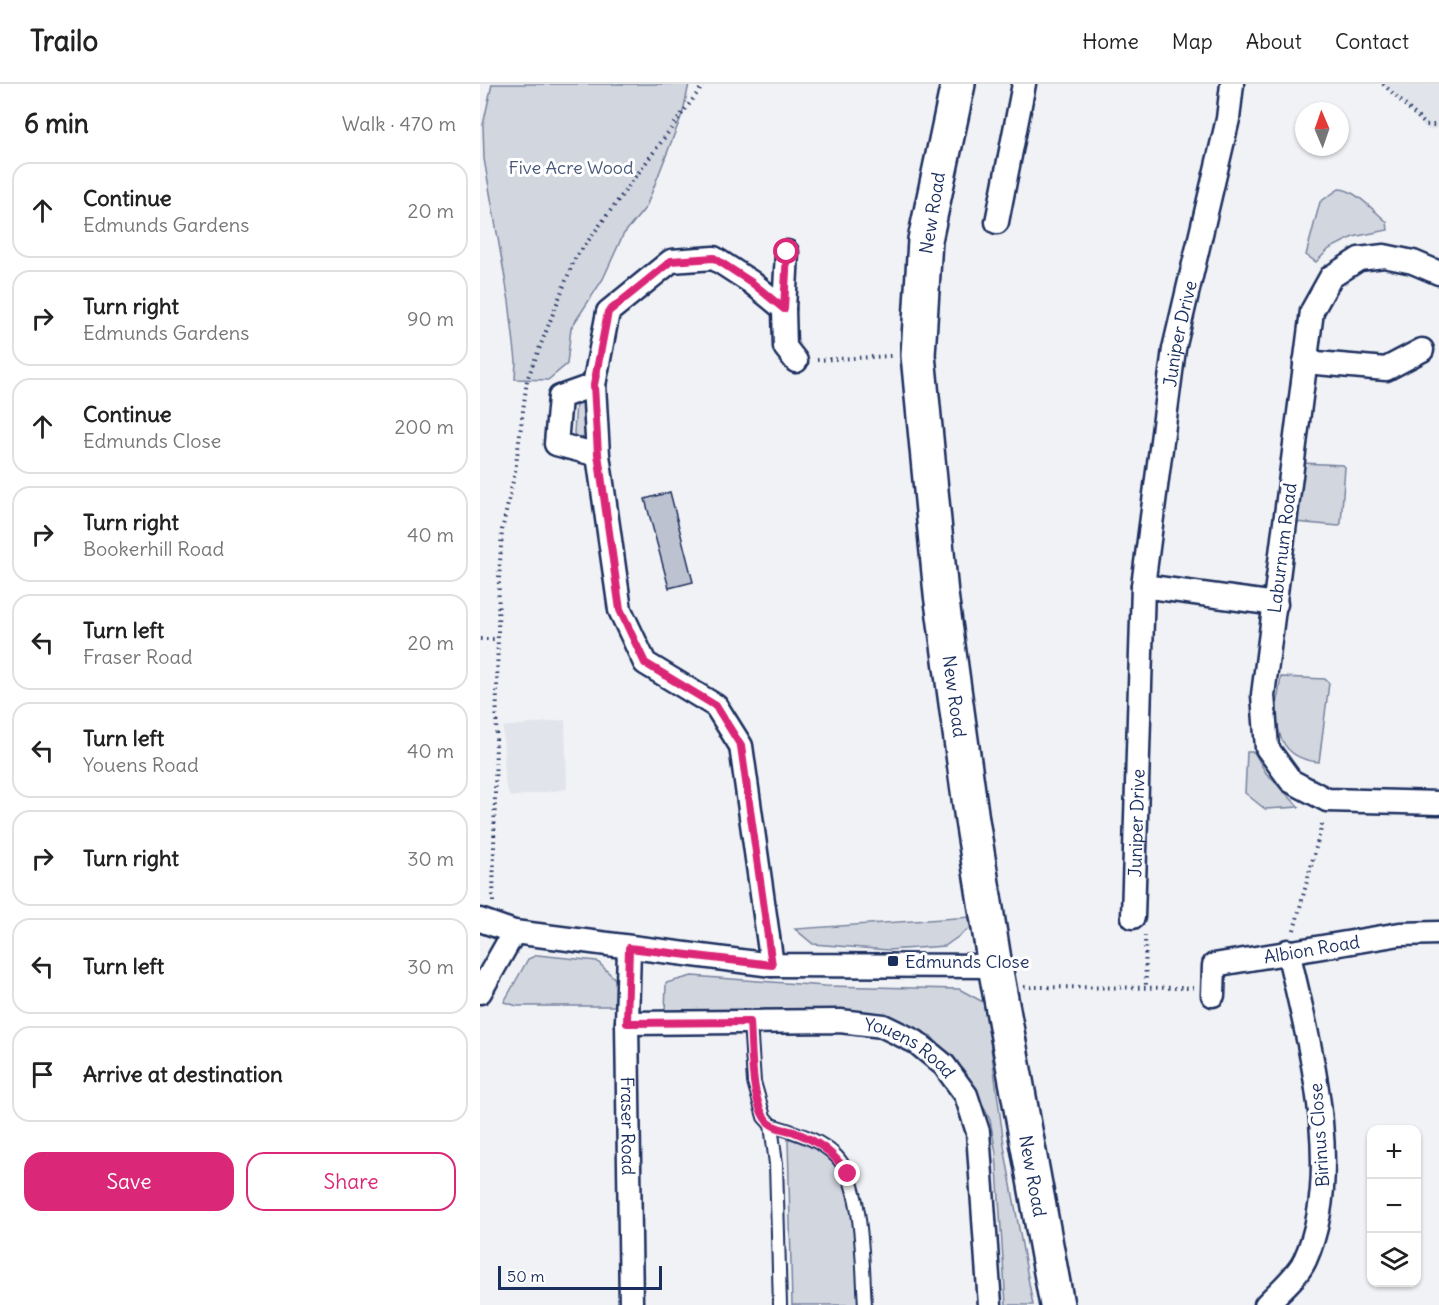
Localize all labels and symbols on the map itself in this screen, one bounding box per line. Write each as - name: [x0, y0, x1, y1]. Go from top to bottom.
- north arrow: [1295, 102, 1349, 156]
- park label: Five Acre Wood: [509, 156, 634, 179]
- street label: New Road: [914, 170, 950, 256]
- route start: [773, 238, 799, 264]
- street label: Juniper Drive: [1158, 278, 1201, 388]
- street label: Laburnum Road: [1263, 481, 1301, 614]
- street label: New Road: [938, 654, 972, 739]
- street label: Juniper Drive: [1123, 769, 1149, 878]
- street label: Albion Road: [1262, 929, 1362, 968]
- place label: Edmunds Close: [905, 950, 1029, 973]
- marker: Edmunds Close: [886, 954, 900, 968]
- street label: Youens Road: [863, 1012, 961, 1083]
- street label: Fraser Road: [616, 1076, 641, 1176]
- street label: Birinus Close: [1304, 1082, 1334, 1188]
- street label: New Road: [1015, 1133, 1052, 1219]
- route end: [834, 1160, 860, 1186]
- scale bar: [498, 1263, 662, 1290]

